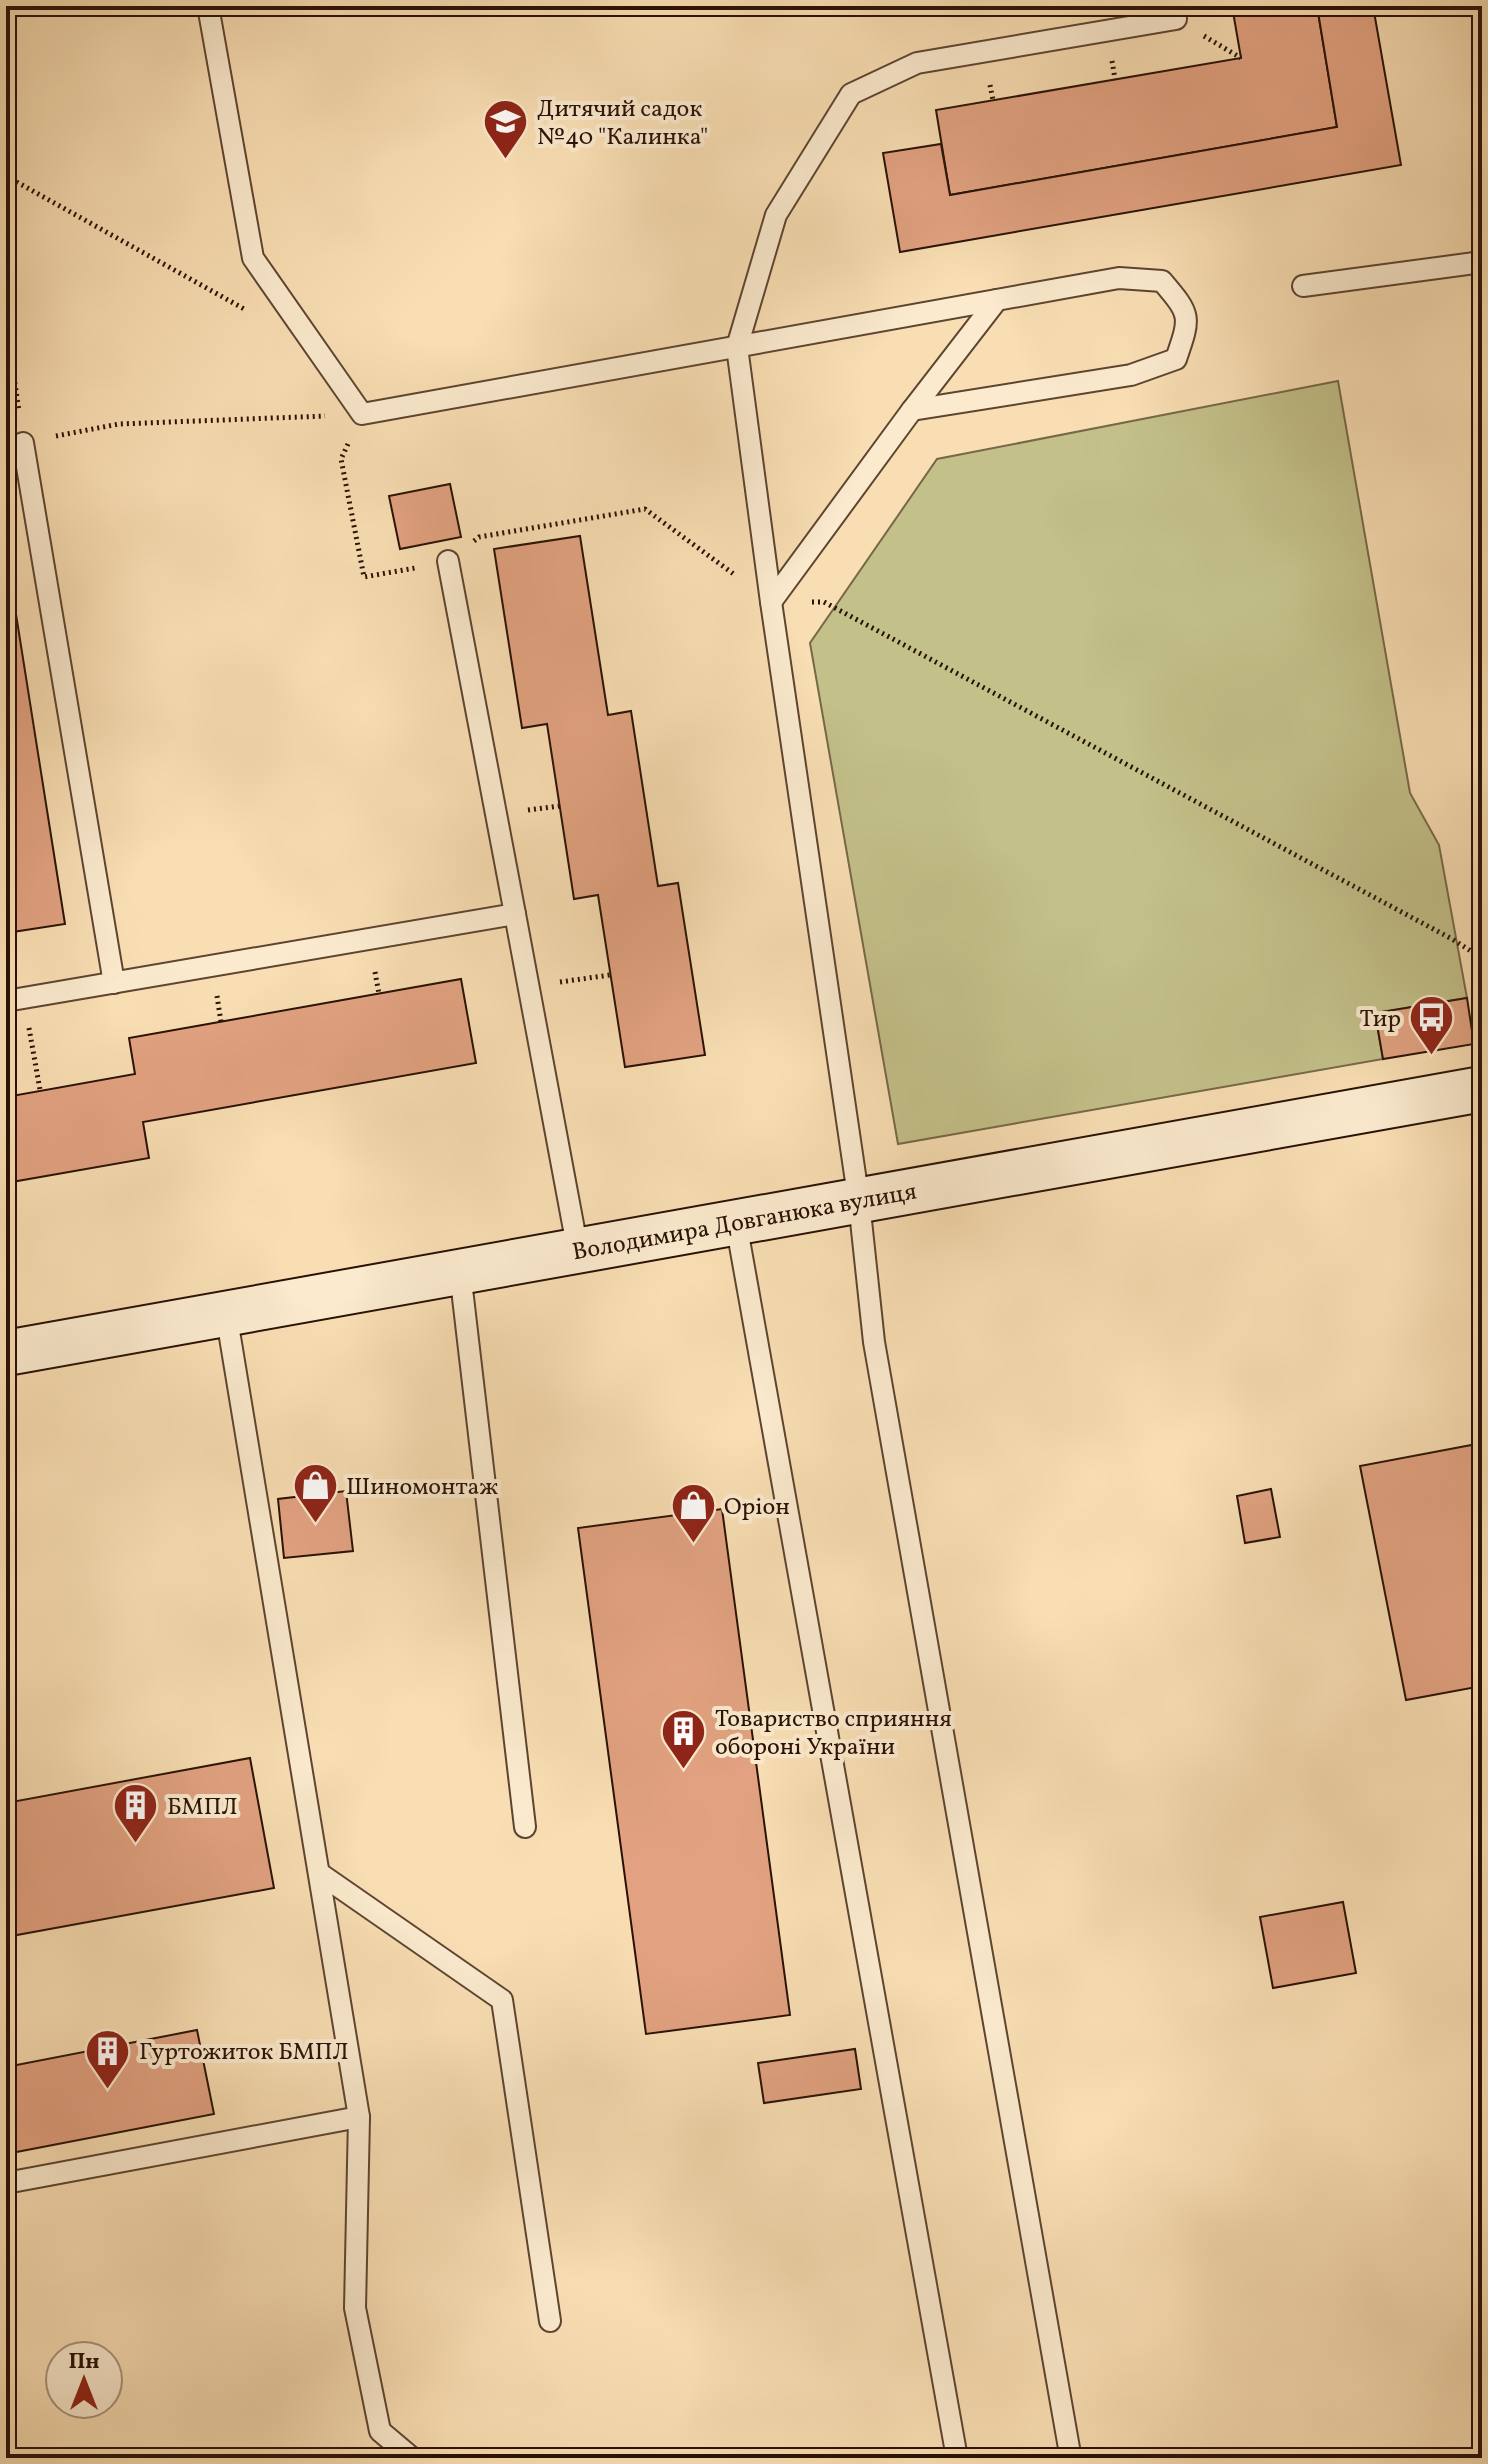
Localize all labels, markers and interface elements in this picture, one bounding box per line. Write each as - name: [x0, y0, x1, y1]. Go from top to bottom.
- place label: Дитячий садок №40 "Калинка": [537, 93, 708, 155]
- school or university icon: Дитячий садок №40 "Калинка": [482, 98, 530, 161]
- bus stop icon: Тир: [1408, 994, 1456, 1057]
- place label: Тир: [1360, 1003, 1401, 1037]
- street label: Володимира Довганюка вулиця: [570, 1175, 920, 1270]
- shop icon: Шиномонтаж: [291, 1462, 339, 1525]
- place label: Шиномонтаж: [346, 1471, 498, 1505]
- shop icon: Оріон: [669, 1482, 717, 1545]
- place label: Оріон: [724, 1491, 790, 1525]
- place label: Товариство сприяння обороні України: [715, 1703, 952, 1765]
- building icon: Товариство сприяння обороні України: [660, 1708, 708, 1771]
- building icon: БМПЛ: [112, 1782, 160, 1845]
- place label: БМПЛ: [167, 1791, 238, 1825]
- building icon: Гуртожиток БМПЛ: [84, 2027, 132, 2090]
- place label: Гуртожиток БМПЛ: [139, 2036, 349, 2070]
- north arrow: [44, 2340, 124, 2420]
- text: Пн: [68, 2347, 100, 2378]

